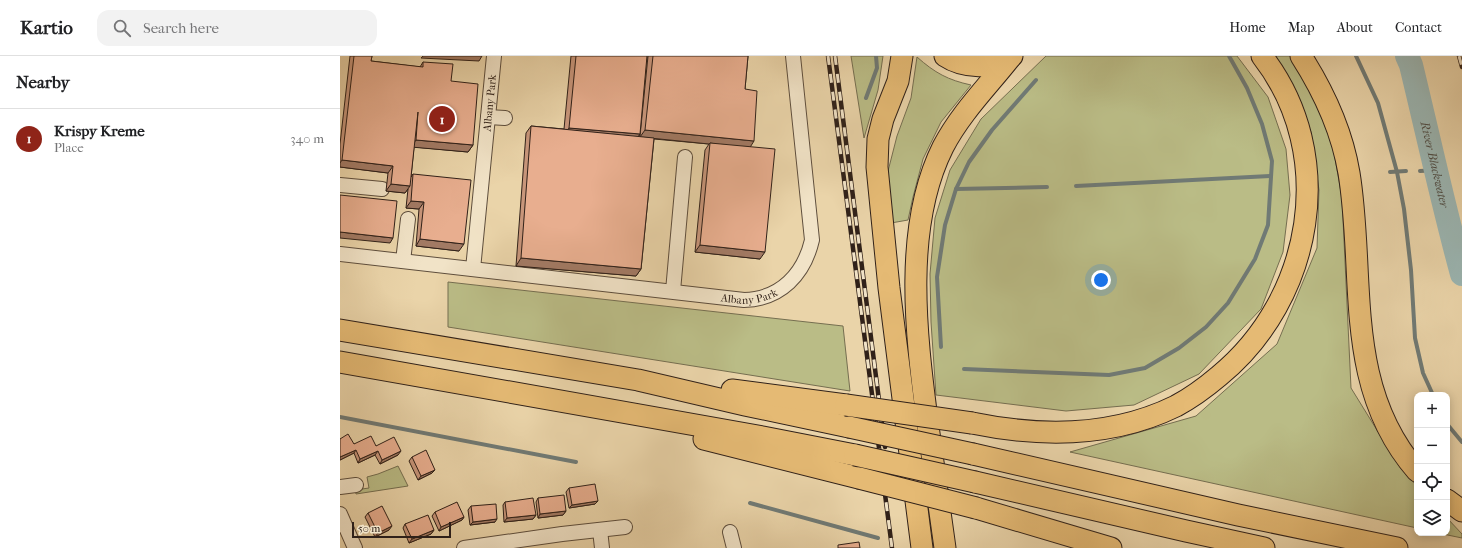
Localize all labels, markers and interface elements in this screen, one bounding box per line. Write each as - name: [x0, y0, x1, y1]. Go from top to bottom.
- search box: [97, 10, 377, 46]
- text: Kartio: [20, 17, 73, 39]
- icon: search: [111, 17, 133, 39]
- text: Search here: [143, 19, 219, 37]
- text: Home: [1229, 19, 1266, 36]
- text: Map: [1288, 19, 1315, 36]
- text: About: [1337, 19, 1373, 36]
- text: Contact: [1395, 19, 1442, 36]
- text: Nearby: [16, 72, 70, 92]
- street label: Albany Park: [481, 73, 499, 133]
- pin: 1: [429, 104, 455, 134]
- water label: River Blackwater: [1417, 119, 1452, 210]
- text: Krispy Kreme: [54, 122, 145, 140]
- text: 1: [27, 131, 31, 146]
- text: 340 m: [290, 131, 324, 146]
- text: Place: [54, 140, 84, 155]
- your location: [1091, 270, 1111, 290]
- street label: Albany Park: [719, 286, 780, 307]
- map controls: [1414, 392, 1450, 536]
- button: +: [1414, 392, 1450, 428]
- button: −: [1414, 428, 1450, 464]
- button: locate: [1414, 464, 1450, 500]
- button: layers: [1414, 500, 1450, 536]
- scale bar: [352, 520, 451, 539]
- text: 50 m: [358, 522, 380, 535]

